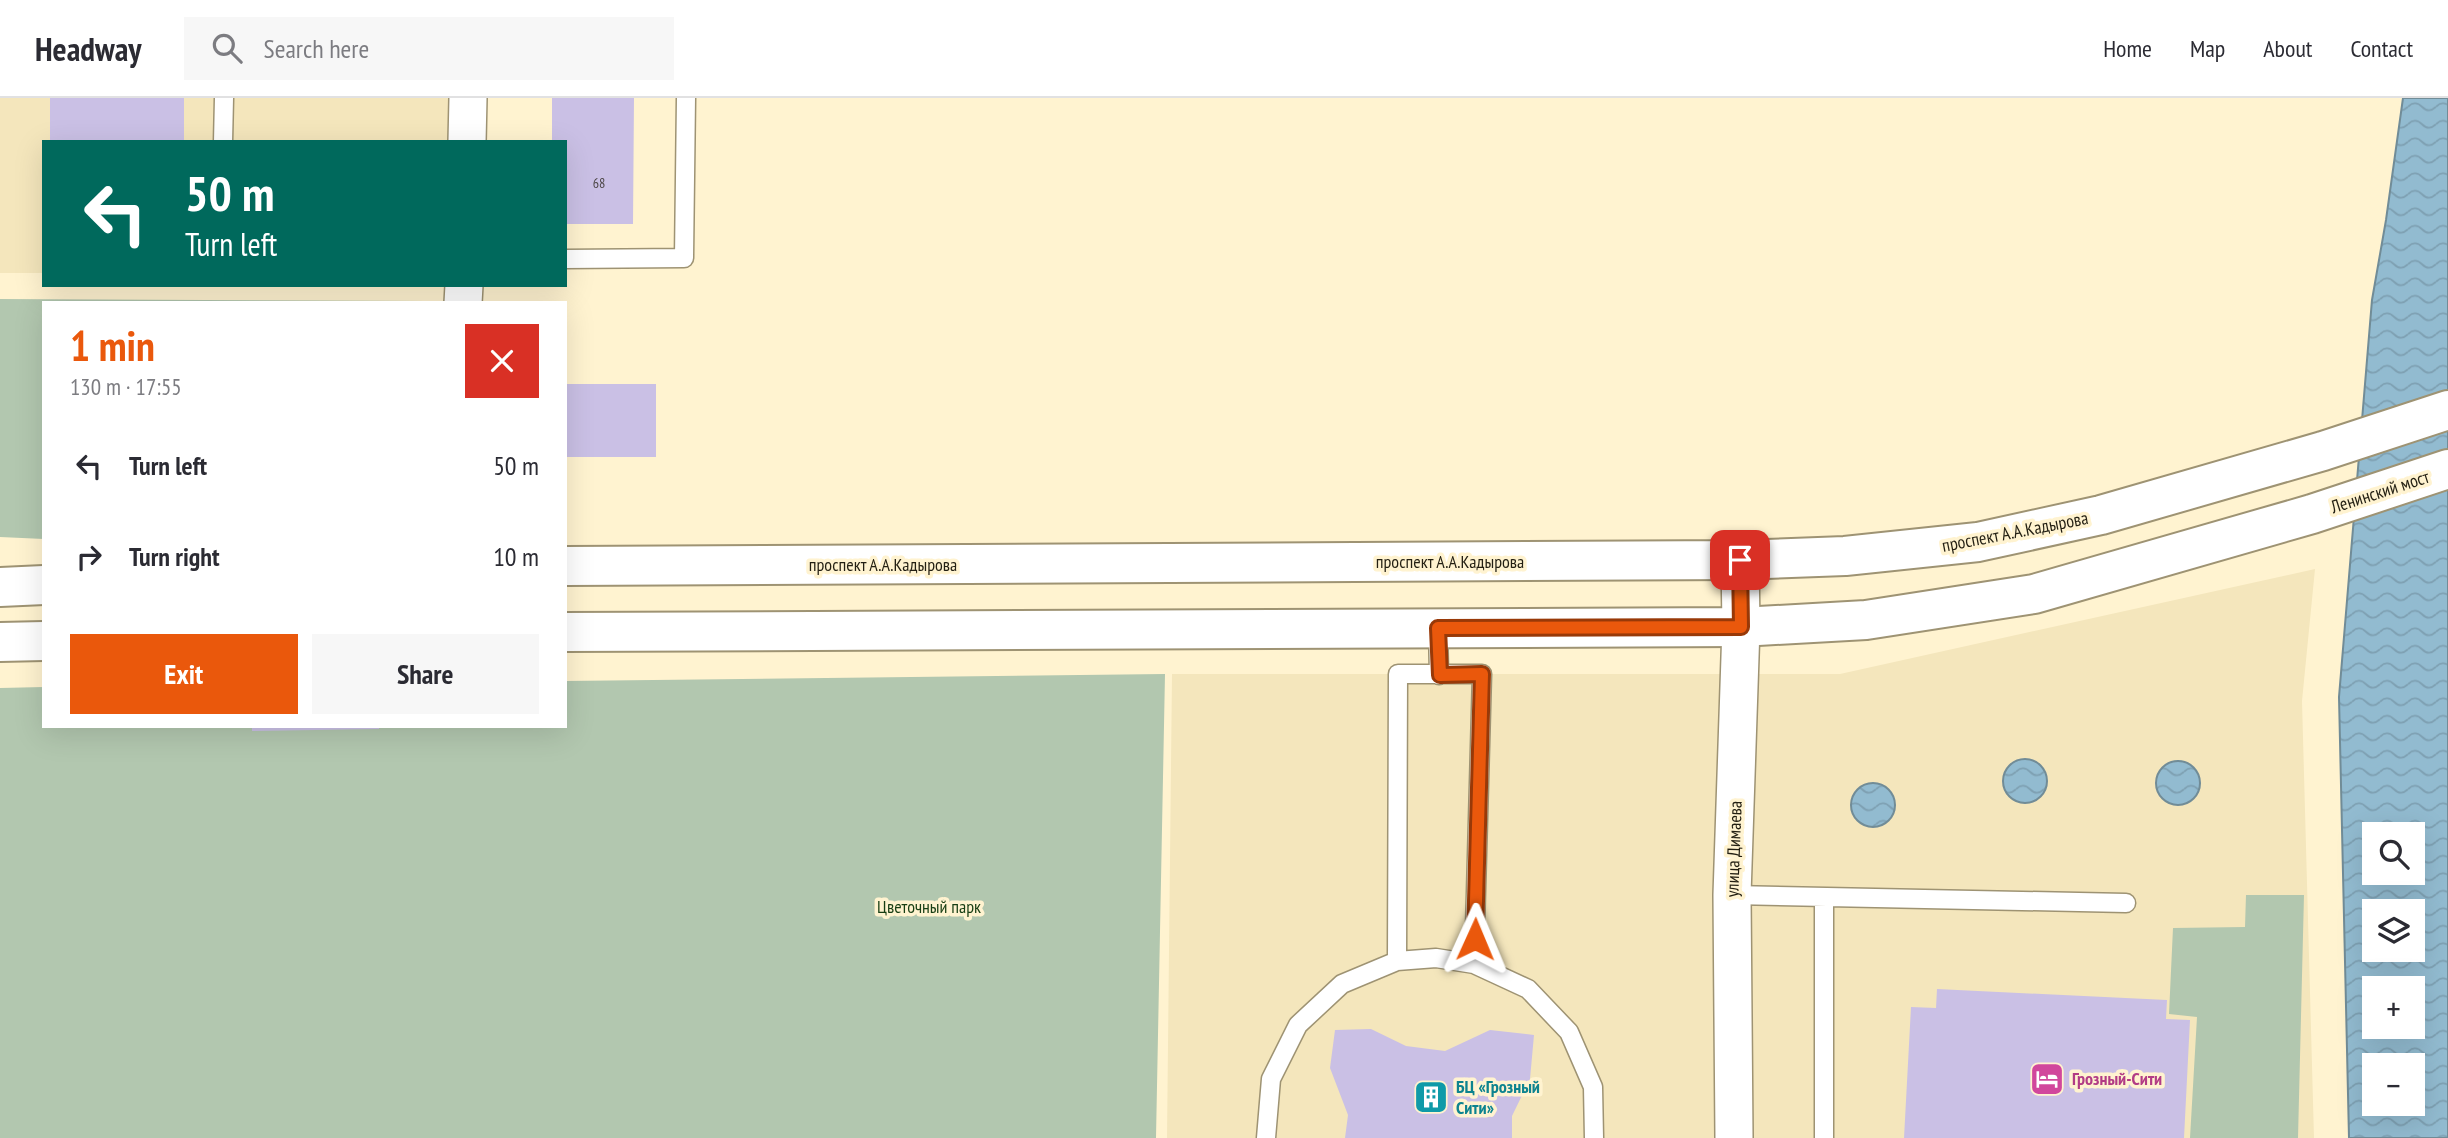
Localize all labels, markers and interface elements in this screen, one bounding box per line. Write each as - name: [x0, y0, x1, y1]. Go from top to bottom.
- search box: [184, 17, 674, 80]
- text: Headway: [35, 27, 142, 70]
- icon: search: [208, 29, 246, 67]
- text: Search here: [264, 32, 369, 65]
- text: Home: [2103, 33, 2152, 64]
- text: Map: [2190, 33, 2225, 64]
- text: About: [2263, 33, 2312, 64]
- text: Contact: [2350, 33, 2413, 64]
- text: 50 m: [185, 161, 274, 225]
- icon: left: [70, 168, 161, 259]
- house number: 68: [593, 174, 605, 192]
- text: Turn left: [185, 223, 277, 265]
- text: 1 min: [70, 318, 155, 373]
- button: close: [465, 324, 539, 398]
- text: 130 m · 17:55: [70, 372, 182, 401]
- icon: left: [70, 447, 108, 485]
- text: Turn left: [129, 449, 207, 482]
- text: 50 m: [493, 449, 539, 482]
- street label: Ленинский мост: [2327, 465, 2432, 519]
- street label: проспект А.А.Кадырова: [1940, 506, 2090, 557]
- pin: [1710, 530, 1770, 590]
- icon: right: [70, 538, 108, 576]
- text: Turn right: [129, 540, 220, 573]
- text: 10 m: [493, 540, 539, 573]
- icon: arrive: [1721, 541, 1759, 579]
- street label: проспект А.А.Кадырова: [1376, 550, 1524, 573]
- street label: проспект А.А.Кадырова: [809, 553, 957, 576]
- button: Exit: [70, 634, 298, 714]
- button: Share: [312, 634, 539, 714]
- street label: улица Димаева: [1720, 800, 1747, 898]
- map controls: [2362, 822, 2425, 1116]
- button: search: [2362, 822, 2425, 885]
- park label: Цветочный парк: [877, 895, 981, 918]
- button: layers: [2362, 899, 2425, 962]
- position arrow: [1438, 902, 1512, 976]
- button: +: [2362, 976, 2425, 1039]
- button: −: [2362, 1053, 2425, 1116]
- hotel icon: Грозный-Сити: [2028, 1060, 2066, 1098]
- place label: Грозный-Сити: [2072, 1067, 2162, 1090]
- place label: БЦ «Грозный Сити»: [1456, 1075, 1540, 1119]
- building icon: БЦ «Грозный Сити»: [1412, 1078, 1450, 1116]

